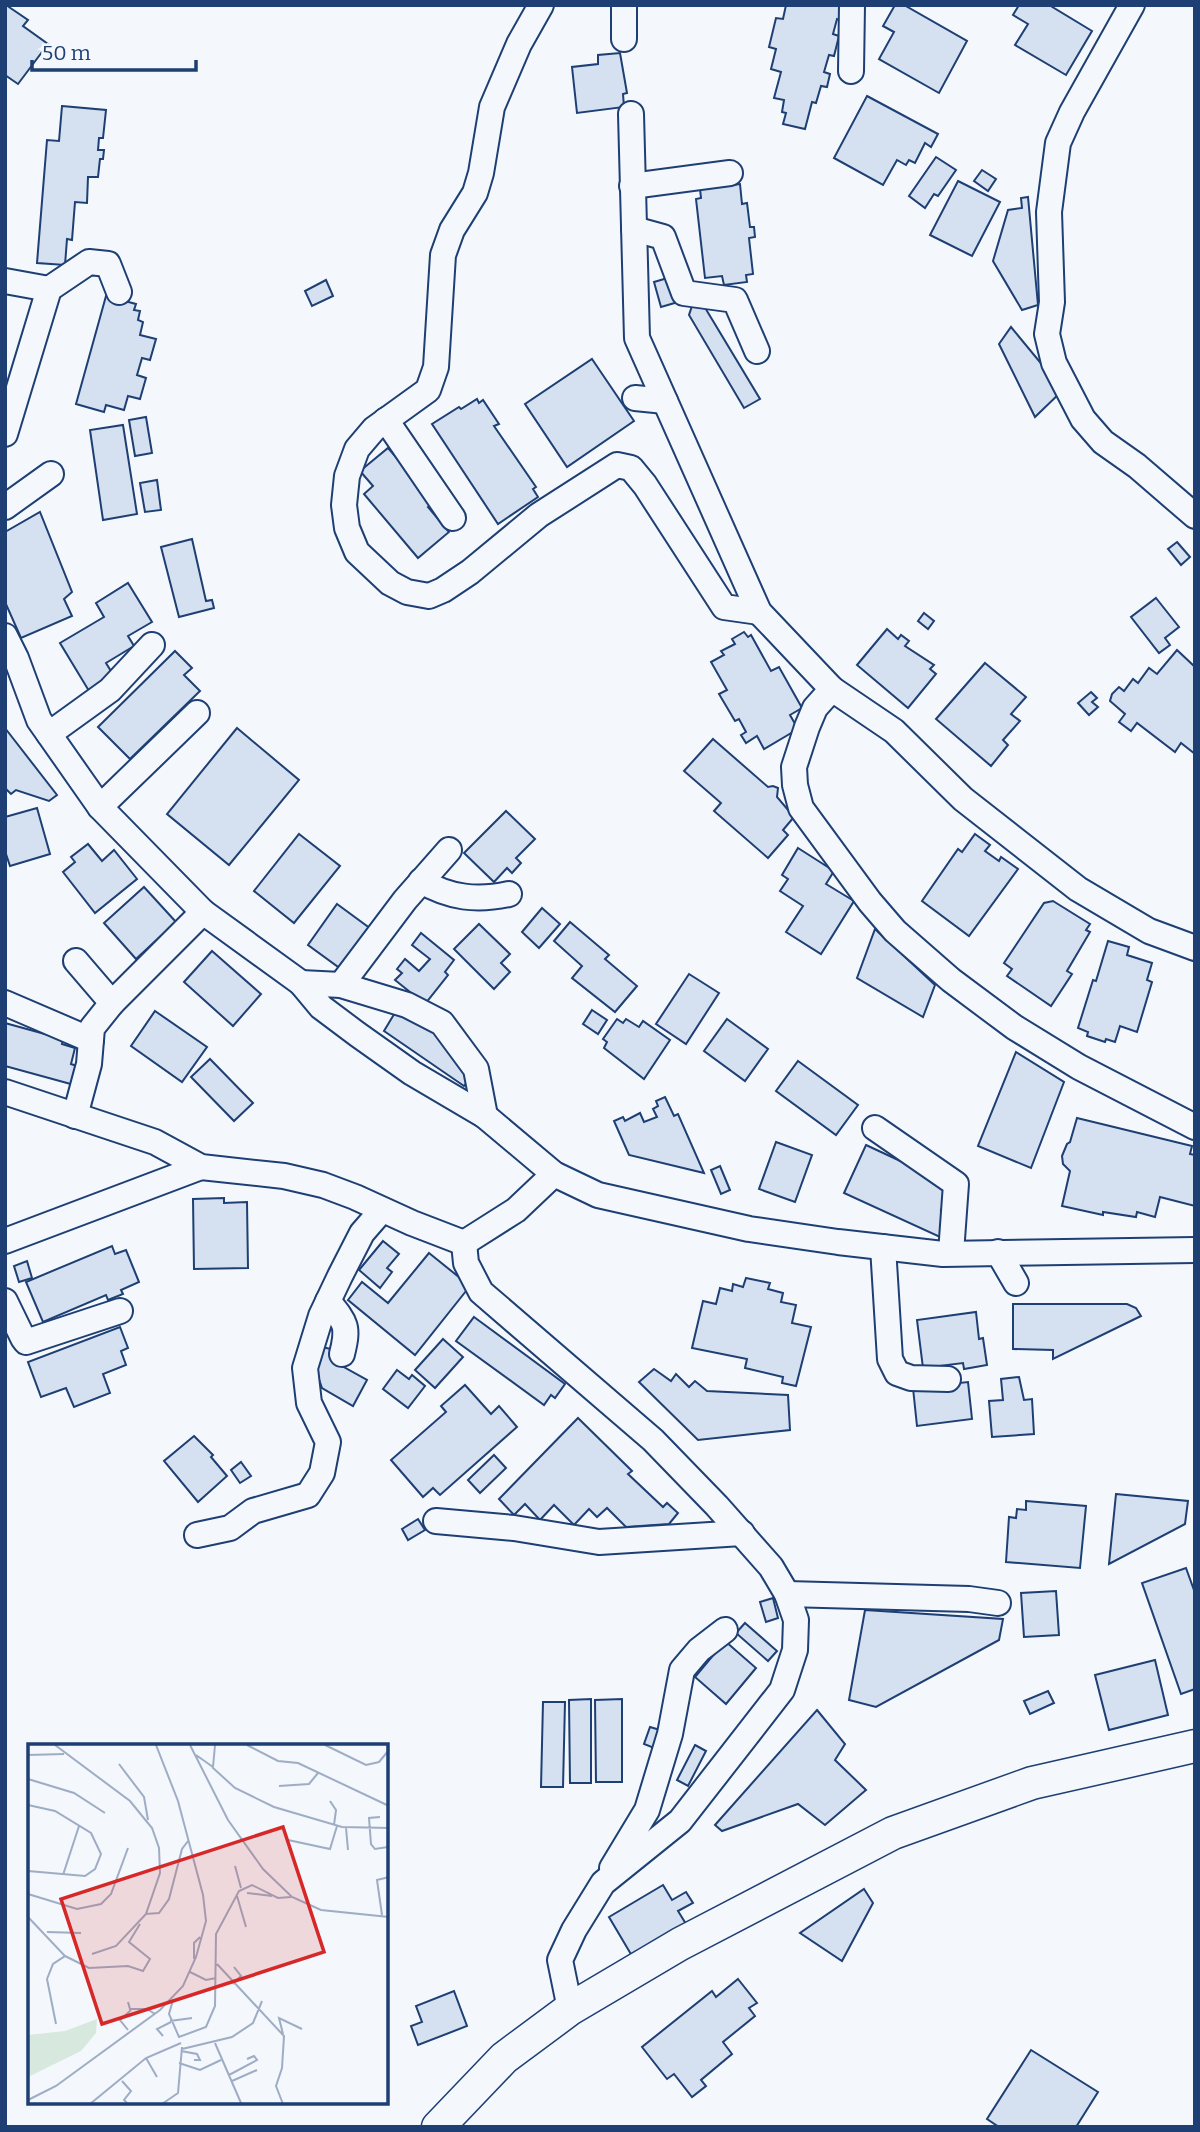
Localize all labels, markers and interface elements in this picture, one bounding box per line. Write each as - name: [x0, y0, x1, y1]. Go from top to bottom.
- scale bar: [32, 28, 196, 72]
- text: 50 m: [42, 40, 91, 66]
- inset map: [28, 1744, 388, 2104]

